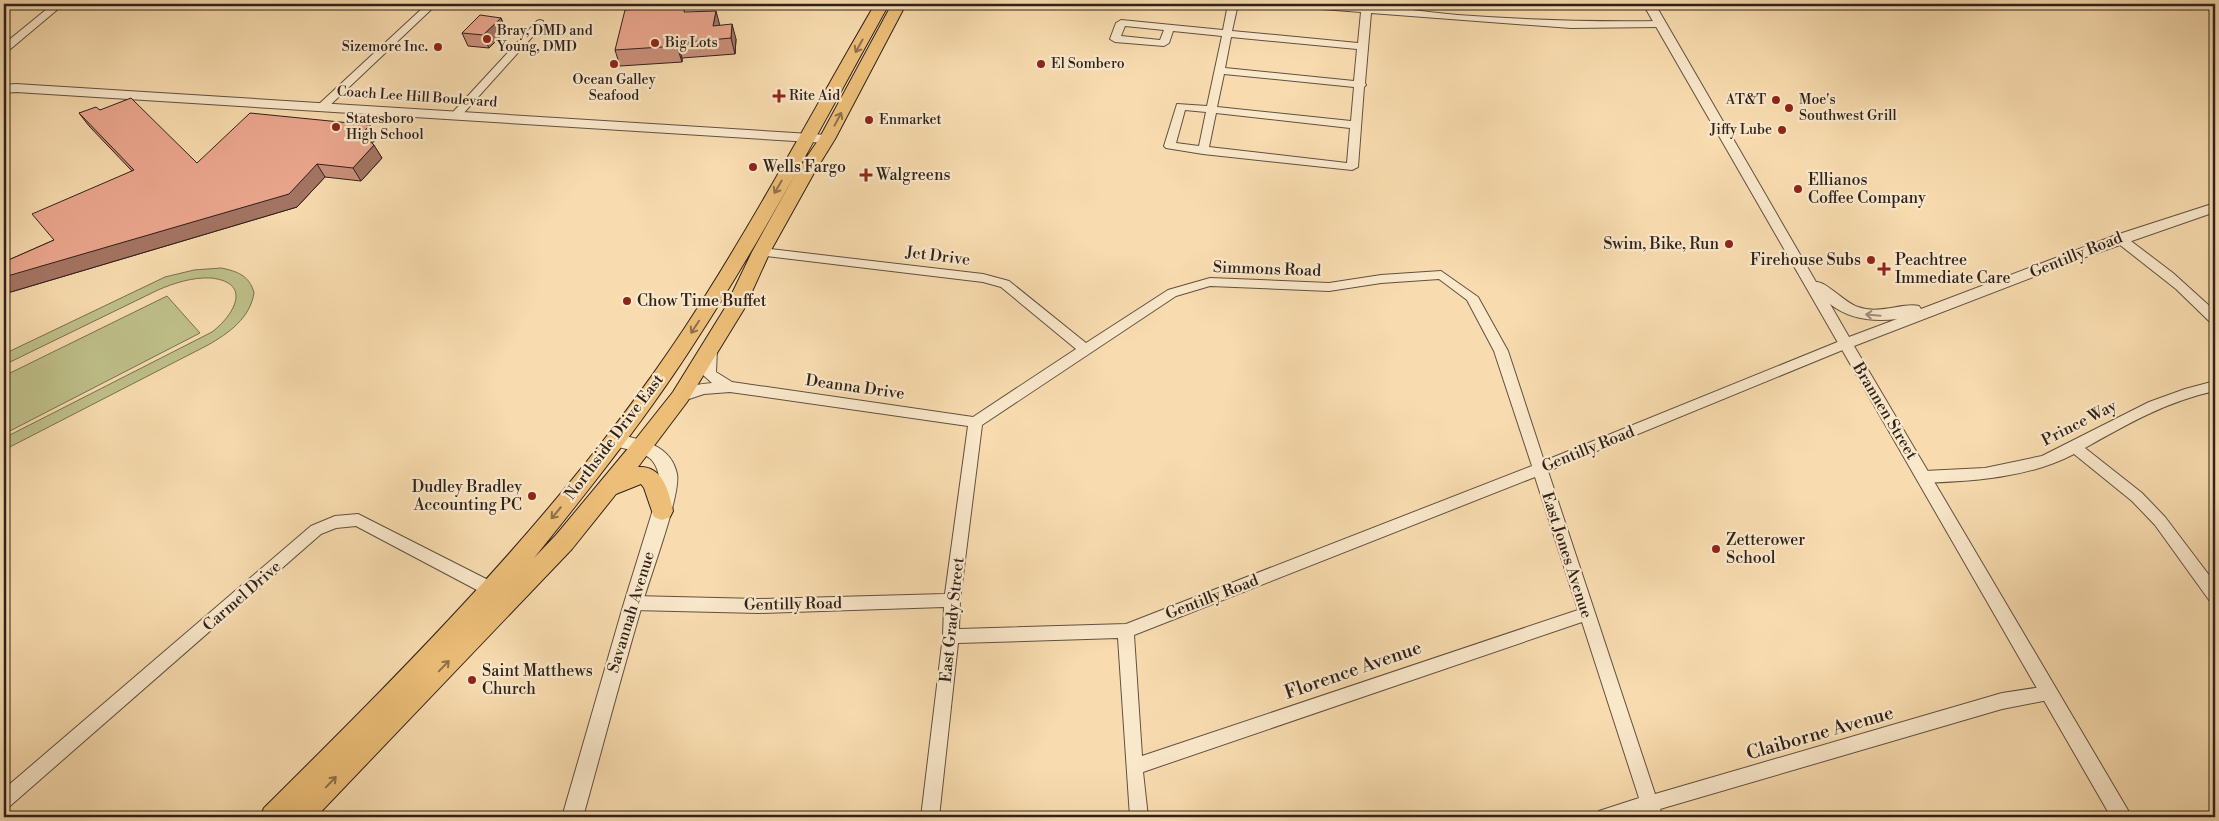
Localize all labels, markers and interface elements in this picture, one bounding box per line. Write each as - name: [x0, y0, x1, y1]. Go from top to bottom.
- place label: Bray, DMD and Young, DMD: [496, 22, 593, 56]
- marker: Bray, DMD and Young, DMD: [481, 33, 493, 45]
- place label: Big Lots: [664, 34, 718, 52]
- marker: Big Lots: [649, 37, 661, 49]
- place label: Sizemore Inc.: [342, 38, 428, 56]
- one-way arrow: [853, 39, 863, 53]
- marker: Sizemore Inc.: [432, 41, 444, 53]
- place label: El Sombero: [1051, 55, 1125, 73]
- marker: Ocean Galley Seafood: [608, 58, 620, 70]
- marker: El Sombero: [1035, 58, 1047, 70]
- place label: Ocean Galley Seafood: [573, 71, 656, 105]
- street label: Coach Lee Hill Boulevard: [336, 82, 498, 112]
- place label: Rite Aid: [789, 87, 840, 105]
- marker: Rite Aid: [773, 90, 785, 102]
- place label: AT&T: [1725, 91, 1766, 109]
- place label: Moe's Southwest Grill: [1799, 91, 1897, 125]
- marker: AT&T: [1770, 94, 1782, 106]
- marker: Moe's Southwest Grill: [1783, 102, 1795, 114]
- place label: Statesboro High School: [346, 110, 424, 144]
- place label: Enmarket: [879, 111, 942, 129]
- one-way arrow: [833, 112, 843, 127]
- marker: Enmarket: [863, 114, 875, 126]
- marker: Statesboro High School: [330, 121, 342, 133]
- place label: Jiffy Lube: [1709, 121, 1772, 139]
- marker: Jiffy Lube: [1776, 124, 1788, 136]
- place label: Wells Fargo: [762, 157, 846, 177]
- marker: Wells Fargo: [747, 161, 759, 173]
- place label: Walgreens: [875, 165, 950, 185]
- marker: Walgreens: [860, 169, 872, 181]
- place label: Ellianos Coffee Company: [1808, 170, 1926, 208]
- one-way arrow: [772, 180, 782, 194]
- marker: Ellianos Coffee Company: [1792, 183, 1804, 195]
- street label: Gentilly Road: [2027, 227, 2125, 283]
- place label: Swim, Bike, Run: [1603, 234, 1719, 254]
- marker: Swim, Bike, Run: [1723, 238, 1735, 250]
- street label: Jet Drive: [904, 242, 971, 270]
- place label: Firehouse Subs: [1750, 250, 1861, 270]
- place label: Peachtree Immediate Care: [1895, 250, 2011, 288]
- marker: Firehouse Subs: [1865, 254, 1877, 266]
- street label: Simmons Road: [1212, 257, 1322, 281]
- marker: Peachtree Immediate Care: [1877, 262, 1891, 276]
- place label: Chow Time Buffet: [637, 291, 767, 311]
- marker: Chow Time Buffet: [621, 295, 633, 307]
- one-way arrow: [1865, 311, 1881, 320]
- one-way arrow: [690, 320, 700, 334]
- street label: Brannen Street: [1848, 358, 1922, 463]
- street label: Northside Drive East: [560, 370, 668, 504]
- street label: Deanna Drive: [804, 370, 906, 404]
- street label: Prince Way: [2038, 395, 2120, 450]
- street label: Gentilly Road: [1539, 421, 1637, 477]
- place label: Dudley Bradley Accounting PC: [412, 477, 522, 515]
- street label: East Jones Avenue: [1537, 489, 1597, 621]
- marker: Dudley Bradley Accounting PC: [526, 490, 538, 502]
- one-way arrow: [550, 507, 562, 520]
- place label: Zetterower School: [1726, 530, 1805, 568]
- marker: Zetterower School: [1710, 543, 1722, 555]
- street label: Savannah Avenue: [603, 549, 659, 675]
- street label: East Grady Street: [935, 556, 969, 684]
- street label: Carmel Drive: [199, 557, 285, 635]
- street label: Gentilly Road: [1163, 570, 1261, 624]
- street label: Gentilly Road: [744, 593, 842, 615]
- street label: Florence Avenue: [1281, 635, 1425, 705]
- one-way arrow: [438, 660, 451, 672]
- place label: Saint Matthews Church: [482, 661, 593, 699]
- marker: Saint Matthews Church: [466, 674, 478, 686]
- street label: Claiborne Avenue: [1744, 701, 1896, 765]
- one-way arrow: [325, 776, 337, 789]

